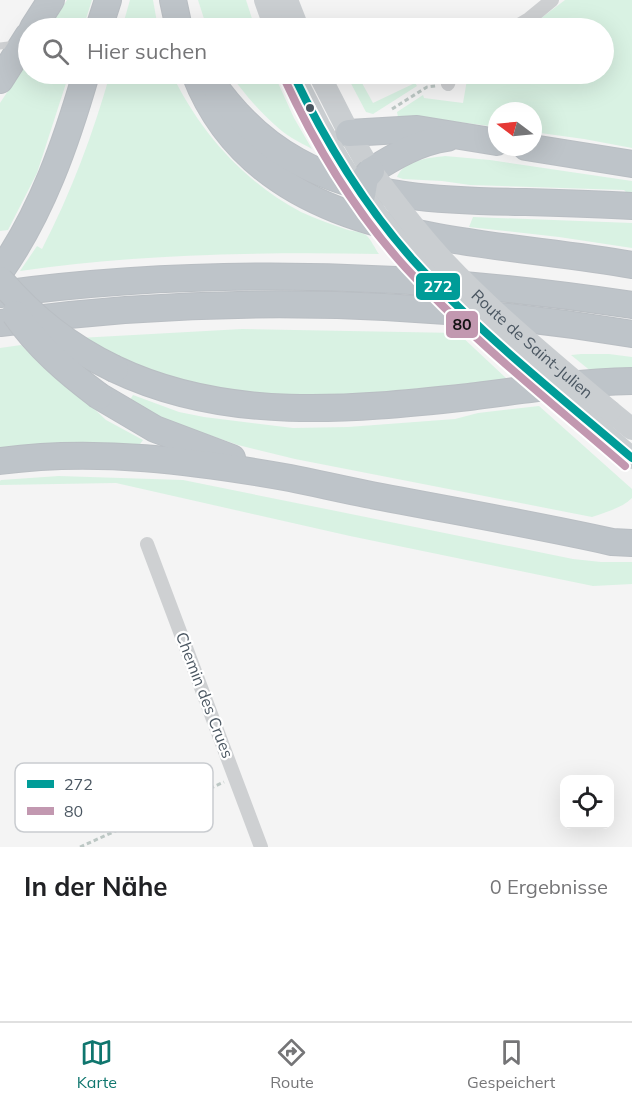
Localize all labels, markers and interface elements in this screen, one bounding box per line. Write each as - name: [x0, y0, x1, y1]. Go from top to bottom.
- search box: [18, 18, 614, 84]
- icon: search: [39, 35, 72, 68]
- text: Hier suchen: [87, 37, 207, 65]
- unlabelled marker: [304, 102, 316, 114]
- north arrow: [488, 102, 542, 156]
- line badge: 272: [415, 272, 461, 301]
- text: 272: [424, 276, 452, 296]
- street label: Route de Saint-Julien: [467, 285, 597, 402]
- line badge: 80: [445, 310, 479, 339]
- text: 80: [452, 314, 472, 334]
- street label: Chemin des Crues: [172, 629, 238, 761]
- legend: [15, 763, 213, 832]
- text: 272: [64, 774, 93, 794]
- map controls: [560, 775, 614, 829]
- button: locate: [560, 775, 614, 829]
- text: 80: [64, 801, 83, 821]
- text: In der Nähe: [24, 870, 168, 903]
- text: 0 Ergebnisse: [490, 874, 608, 899]
- tab: Karte: [77, 1036, 117, 1092]
- tab: Route: [270, 1036, 314, 1092]
- tab: Gespeichert: [467, 1036, 555, 1092]

